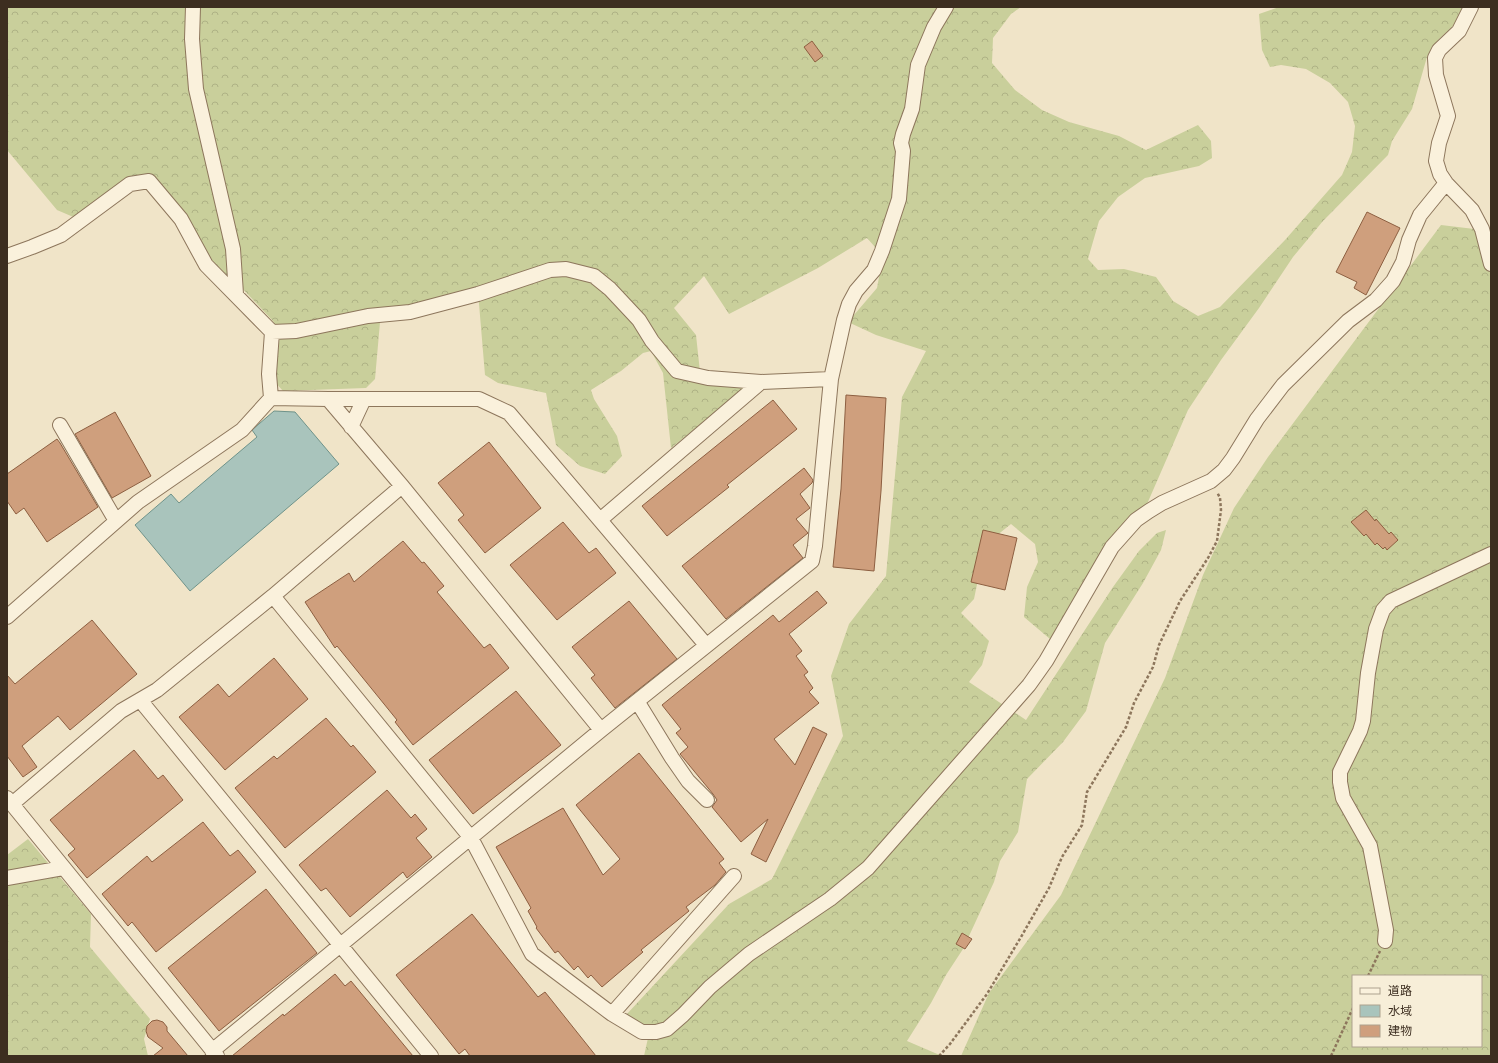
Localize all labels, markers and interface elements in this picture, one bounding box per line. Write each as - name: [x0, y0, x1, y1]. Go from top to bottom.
- legend: [1352, 975, 1482, 1047]
- text: 道路: [1388, 982, 1412, 1001]
- text: 水域: [1388, 1002, 1412, 1021]
- text: 建物: [1388, 1022, 1412, 1041]

